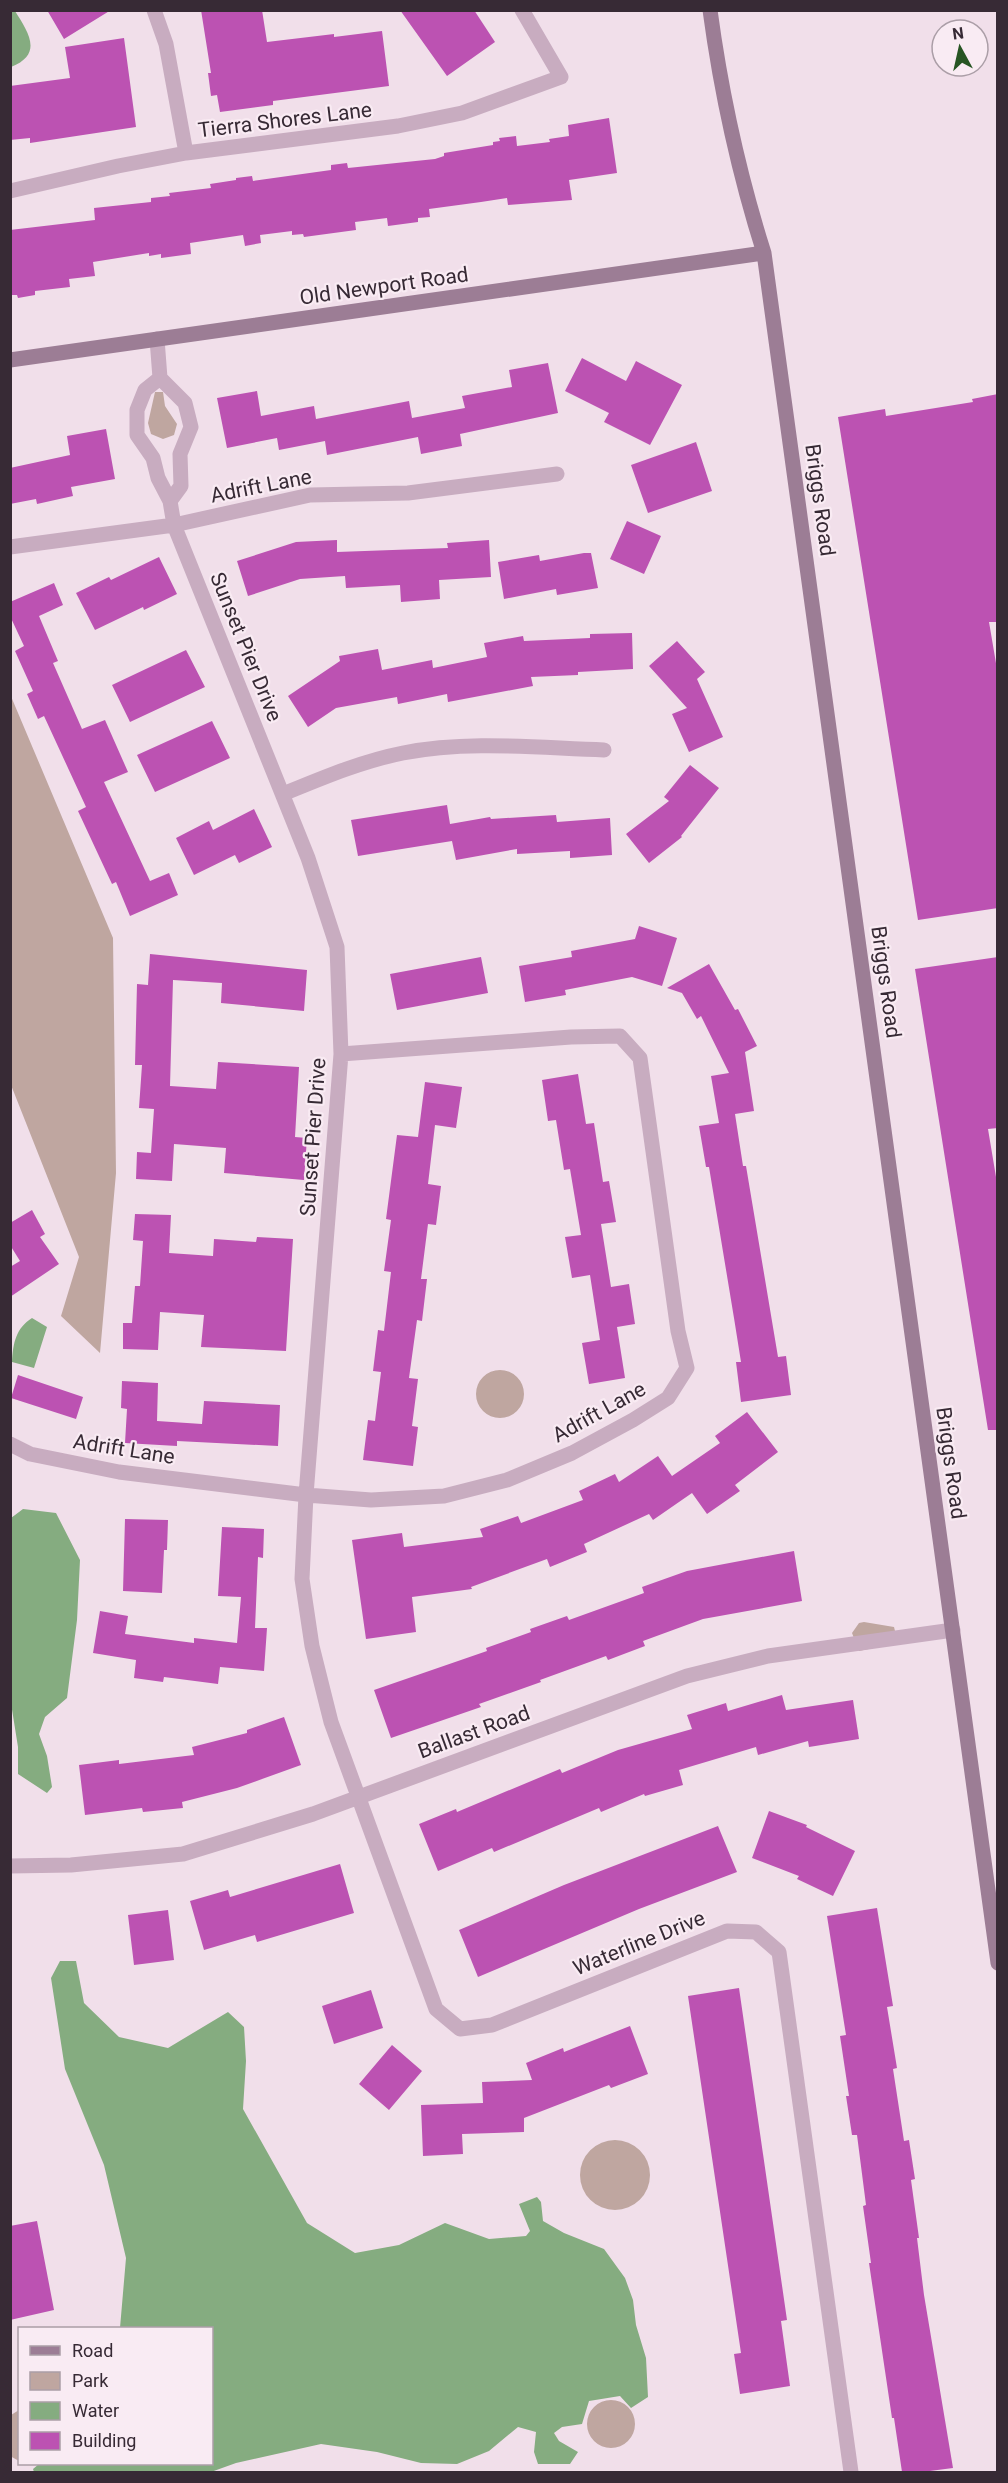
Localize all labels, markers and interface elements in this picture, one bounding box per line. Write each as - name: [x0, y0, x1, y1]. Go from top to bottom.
- north arrow: [930, 18, 990, 78]
- text: N: [951, 23, 965, 44]
- street label: Tierra Shores Lane: [197, 97, 373, 143]
- street label: Old Newport Road: [298, 262, 470, 310]
- street label: Briggs Road: [800, 442, 840, 558]
- street label: Adrift Lane: [208, 464, 314, 508]
- street label: Sunset Pier Drive: [205, 569, 287, 725]
- street label: Briggs Road: [866, 924, 906, 1040]
- street label: Sunset Pier Drive: [295, 1057, 331, 1217]
- street label: Adrift Lane: [548, 1377, 650, 1447]
- street label: Briggs Road: [931, 1405, 971, 1521]
- street label: Adrift Lane: [71, 1429, 177, 1469]
- street label: Ballast Road: [415, 1701, 533, 1763]
- street label: Waterline Drive: [570, 1906, 708, 1980]
- legend: [18, 2327, 213, 2465]
- text: Road: [72, 2340, 113, 2361]
- text: Park: [72, 2370, 109, 2391]
- text: Water: [72, 2400, 119, 2421]
- text: Building: [72, 2430, 136, 2451]

